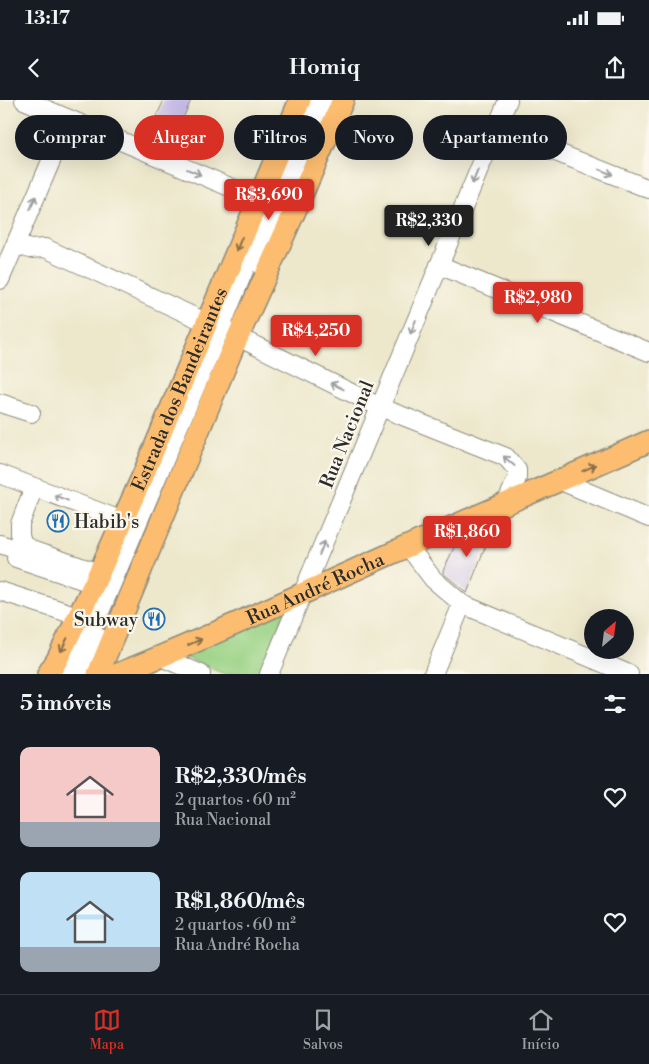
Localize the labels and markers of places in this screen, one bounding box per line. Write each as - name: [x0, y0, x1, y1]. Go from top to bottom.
- pin: R$3,690: [223, 178, 315, 221]
- pin: R$2,330: [383, 204, 475, 247]
- pin: R$2,980: [492, 282, 584, 324]
- pin: R$4,250: [270, 314, 362, 357]
- restaurant icon: Habib's: [46, 509, 70, 533]
- place label: Habib's: [74, 510, 139, 534]
- pin: R$1,860: [421, 516, 513, 558]
- restaurant icon: Subway: [142, 607, 166, 631]
- place label: Subway: [74, 608, 139, 632]

